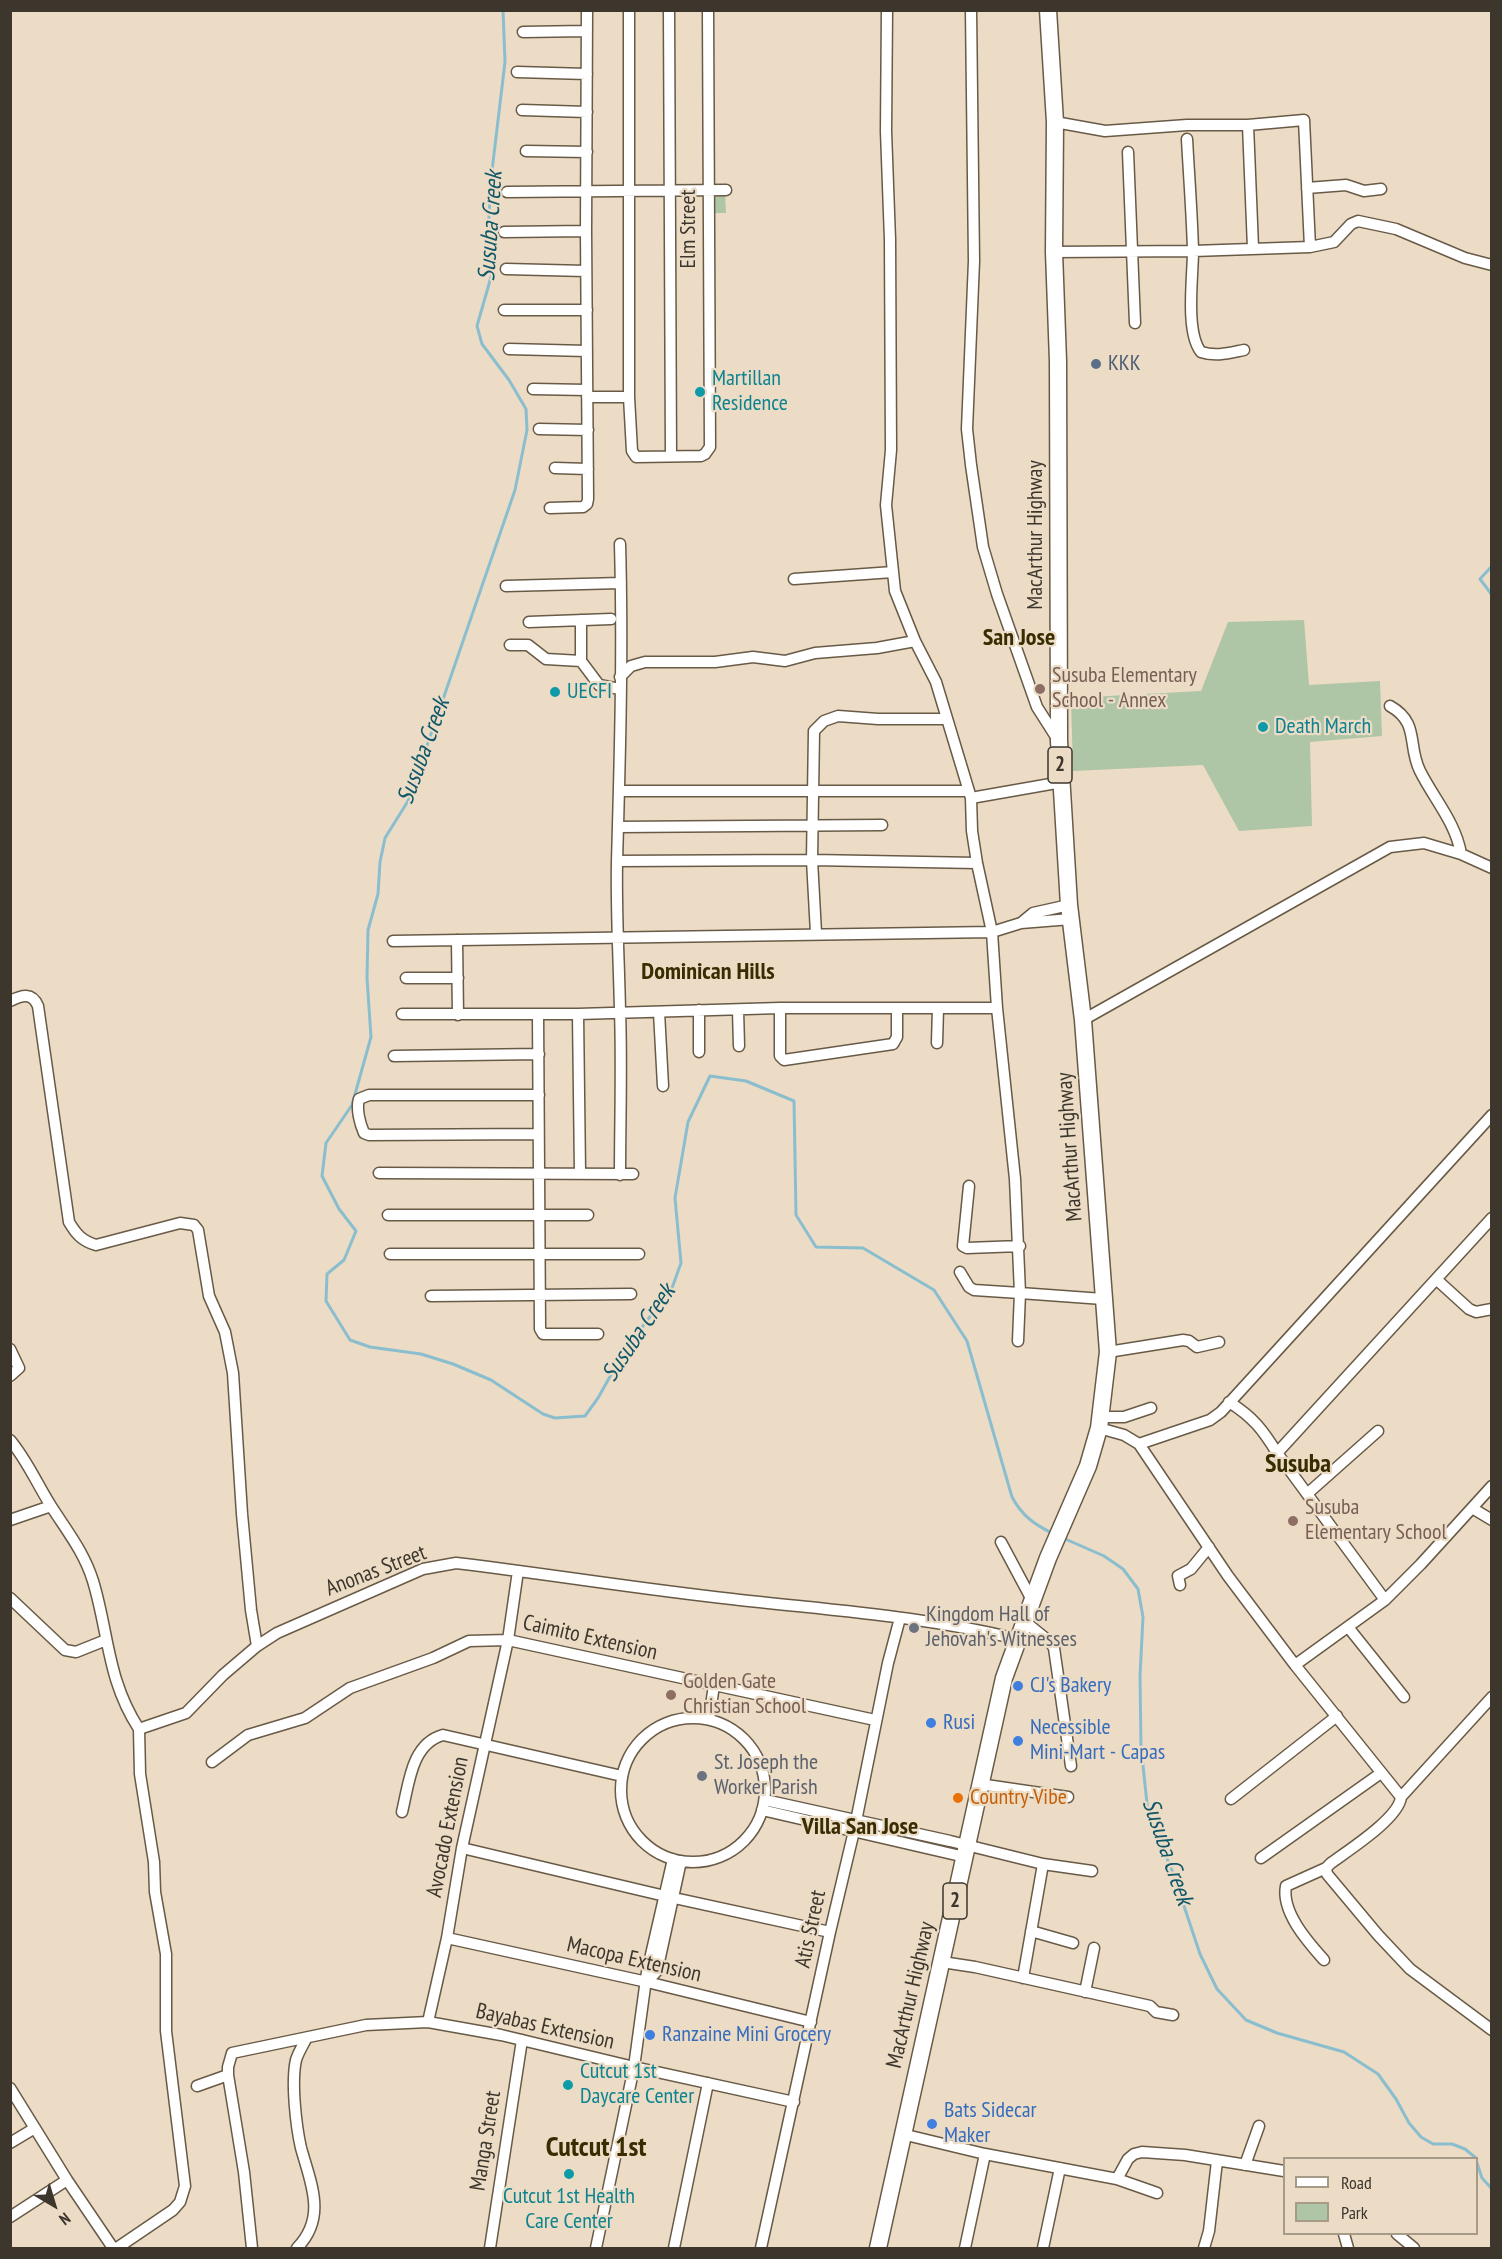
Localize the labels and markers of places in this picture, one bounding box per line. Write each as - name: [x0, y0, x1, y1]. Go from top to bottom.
- place label: KKK: [1108, 351, 1141, 377]
- marker: KKK: [1089, 357, 1103, 371]
- place label: Martillan Residence: [712, 366, 788, 418]
- marker: Martillan Residence: [693, 385, 707, 399]
- place label: Susuba Elementary School - Annex: [1052, 663, 1197, 714]
- place label: UECFI: [567, 679, 612, 705]
- marker: Susuba Elementary School - Annex: [1033, 682, 1047, 696]
- marker: UECFI: [548, 685, 562, 699]
- place label: Death March: [1275, 714, 1371, 740]
- marker: Death March: [1256, 720, 1270, 734]
- place label: Susuba Elementary School: [1305, 1495, 1447, 1546]
- marker: Susuba Elementary School: [1286, 1514, 1300, 1528]
- place label: Kingdom Hall of Jehovah's Witnesses: [926, 1602, 1077, 1654]
- marker: Kingdom Hall of Jehovah's Witnesses: [907, 1621, 921, 1635]
- place label: Golden Gate Christian School: [683, 1669, 806, 1720]
- place label: CJ's Bakery: [1030, 1673, 1111, 1699]
- marker: CJ's Bakery: [1011, 1679, 1025, 1693]
- marker: Golden Gate Christian School: [664, 1688, 678, 1702]
- place label: Rusi: [943, 1710, 975, 1736]
- place label: Necessible Mini-Mart - Capas: [1030, 1715, 1165, 1766]
- marker: Rusi: [924, 1716, 938, 1730]
- marker: Necessible Mini-Mart - Capas: [1011, 1734, 1025, 1748]
- place label: St. Joseph the Worker Parish: [714, 1750, 818, 1802]
- marker: St. Joseph the Worker Parish: [695, 1769, 709, 1783]
- place label: Country Vibe: [970, 1785, 1067, 1811]
- marker: Country Vibe: [951, 1791, 965, 1805]
- place label: Ranzaine Mini Grocery: [662, 2022, 831, 2048]
- marker: Ranzaine Mini Grocery: [643, 2028, 657, 2042]
- place label: Cutcut 1st Daycare Center: [580, 2059, 694, 2110]
- marker: Cutcut 1st Daycare Center: [561, 2078, 575, 2092]
- place label: Bats Sidecar Maker: [944, 2098, 1037, 2150]
- marker: Bats Sidecar Maker: [925, 2117, 939, 2131]
- marker: Cutcut 1st Health Care Center: [562, 2167, 576, 2181]
- place label: Cutcut 1st Health Care Center: [503, 2184, 635, 2236]

